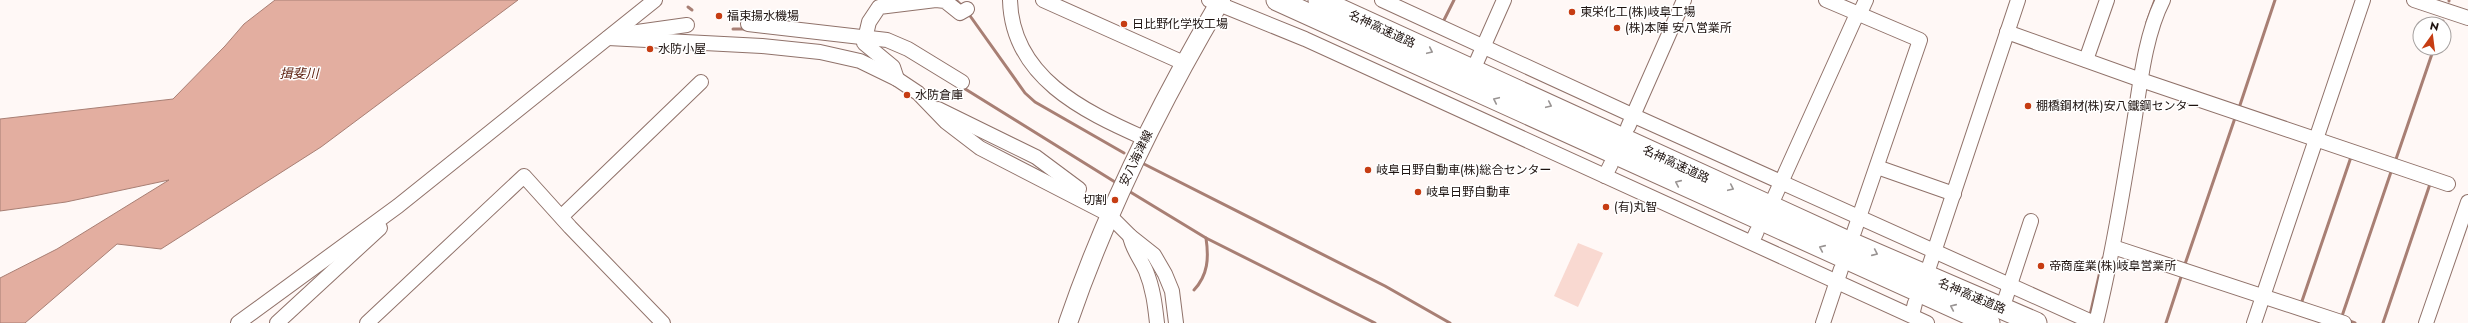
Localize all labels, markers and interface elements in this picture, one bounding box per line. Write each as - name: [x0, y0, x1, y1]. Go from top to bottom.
- place label: 東栄化工(株)岐阜工場: [1580, 3, 1695, 21]
- street label: 名神高速道路: [1346, 6, 1418, 52]
- place label: 福束揚水機場: [727, 7, 799, 25]
- marker: 東栄化工(株)岐阜工場: [1567, 7, 1577, 17]
- marker: 福束揚水機場: [714, 11, 724, 21]
- place label: 日比野化学牧工場: [1132, 15, 1228, 33]
- north arrow: [2412, 16, 2452, 56]
- text: N: [2428, 17, 2441, 35]
- marker: 日比野化学牧工場: [1119, 19, 1129, 29]
- place label: (株)本陣 安八営業所: [1625, 19, 1732, 37]
- marker: (株)本陣 安八営業所: [1612, 23, 1622, 33]
- place label: 水防小屋: [658, 40, 706, 58]
- marker: 水防小屋: [645, 44, 655, 54]
- one-way arrow: [1426, 46, 1434, 54]
- water label: 揖斐川: [279, 64, 320, 83]
- place label: 水防倉庫: [915, 86, 963, 104]
- marker: 水防倉庫: [902, 90, 912, 100]
- one-way arrow: [1493, 97, 1500, 105]
- place label: 棚橋鋼材(株)安八鐵鋼センター: [2036, 97, 2199, 115]
- one-way arrow: [1544, 100, 1552, 108]
- marker: 棚橋鋼材(株)安八鐵鋼センター: [2023, 101, 2033, 111]
- street label: 安八海津線: [1115, 127, 1157, 189]
- street label: 名神高速道路: [1640, 141, 1712, 187]
- place label: 岐阜日野自動車(株)総合センター: [1376, 161, 1551, 179]
- marker: 岐阜日野自動車(株)総合センター: [1363, 165, 1373, 175]
- one-way arrow: [1675, 180, 1682, 188]
- place label: 岐阜日野自動車: [1426, 183, 1510, 201]
- one-way arrow: [1726, 183, 1734, 191]
- marker: 岐阜日野自動車: [1413, 187, 1423, 197]
- place label: 切割: [1083, 191, 1107, 209]
- marker: 切割: [1110, 195, 1120, 205]
- place label: (有)丸智: [1614, 198, 1657, 216]
- marker: (有)丸智: [1601, 202, 1611, 212]
- one-way arrow: [1819, 245, 1826, 253]
- one-way arrow: [1871, 249, 1878, 257]
- place label: 帝商産業(株)岐阜営業所: [2049, 257, 2176, 275]
- marker: 帝商産業(株)岐阜営業所: [2036, 261, 2046, 271]
- street label: 名神高速道路: [1935, 274, 2009, 318]
- one-way arrow: [1950, 304, 1958, 312]

